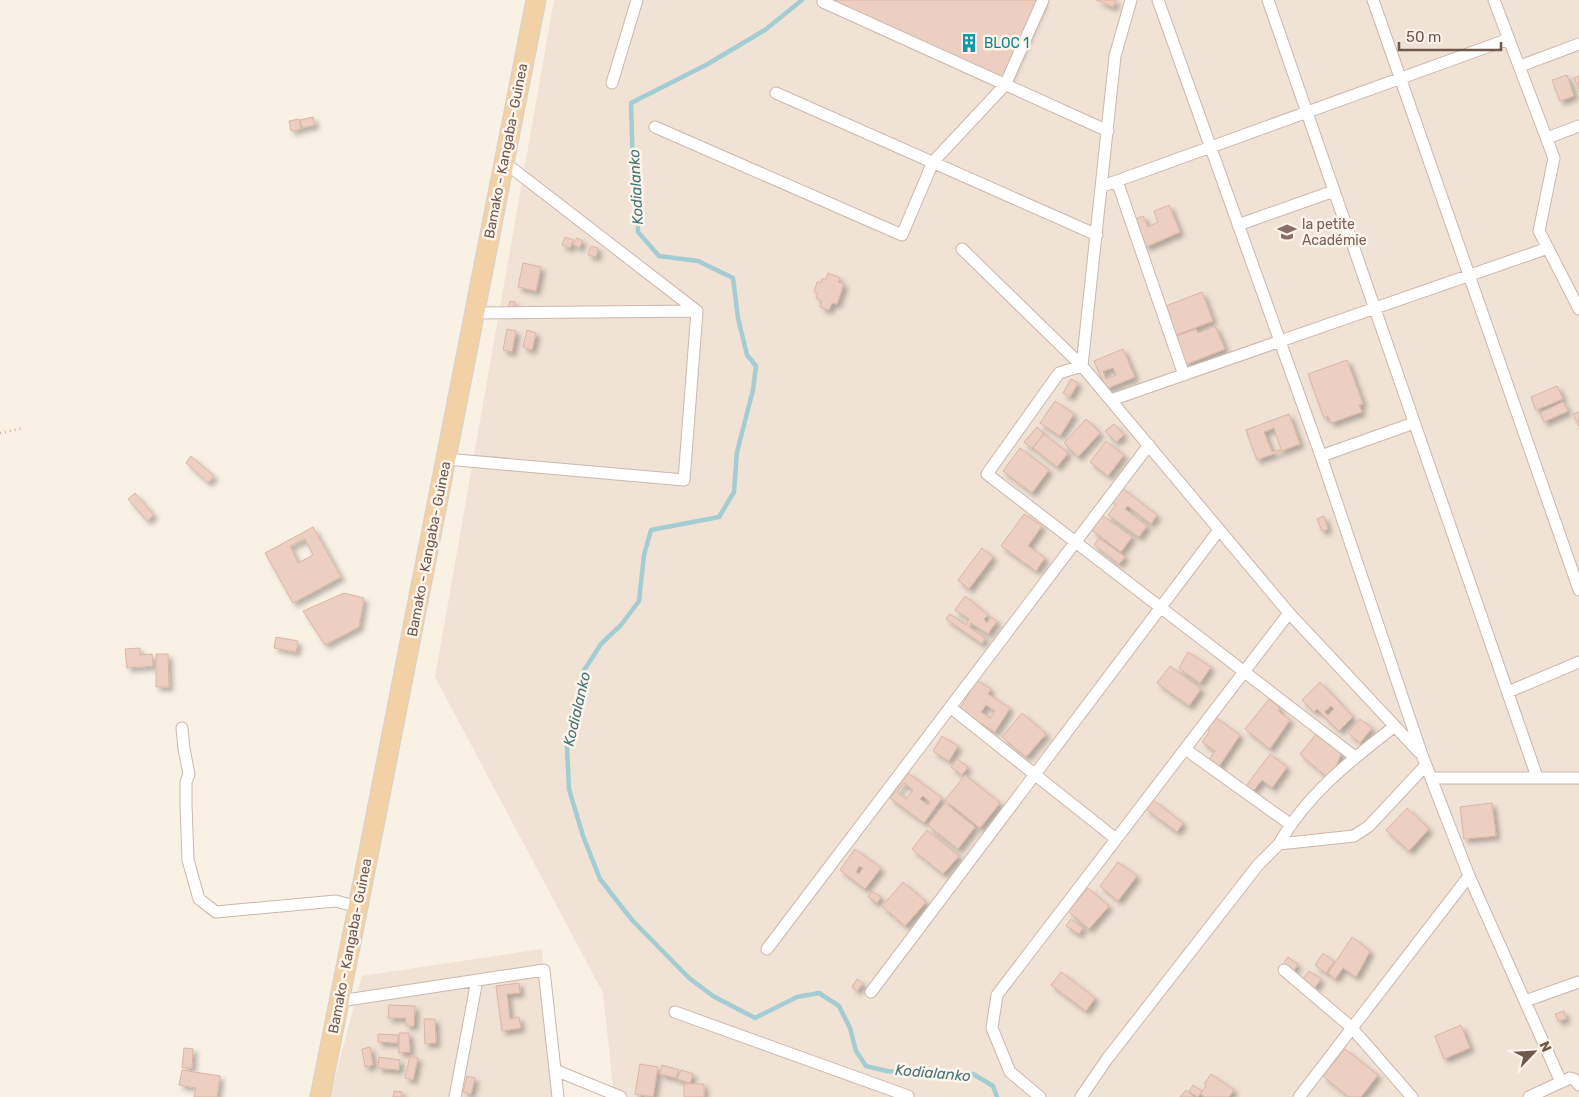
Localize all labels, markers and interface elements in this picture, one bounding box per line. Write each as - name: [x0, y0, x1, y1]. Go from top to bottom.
- scale bar: [1399, 20, 1502, 52]
- text: 50 m: [1406, 28, 1441, 46]
- building icon: BLOC 1: [958, 32, 980, 54]
- place label: BLOC 1: [984, 35, 1029, 52]
- street label: Bamako - Kangaba- Guinea: [481, 62, 531, 240]
- water label: Kodialanko: [625, 148, 647, 225]
- place label: la petite Académie: [1302, 216, 1367, 249]
- school or university icon: la petite Académie: [1276, 221, 1298, 243]
- street label: Bamako - Kangaba- Guinea: [404, 460, 454, 638]
- water label: Kodialanko: [560, 670, 594, 748]
- street label: Bamako - Kangaba- Guinea: [325, 857, 375, 1035]
- north arrow: [1509, 1027, 1559, 1077]
- text: N: [1535, 1039, 1555, 1055]
- water label: Kodialanko: [895, 1061, 972, 1085]

